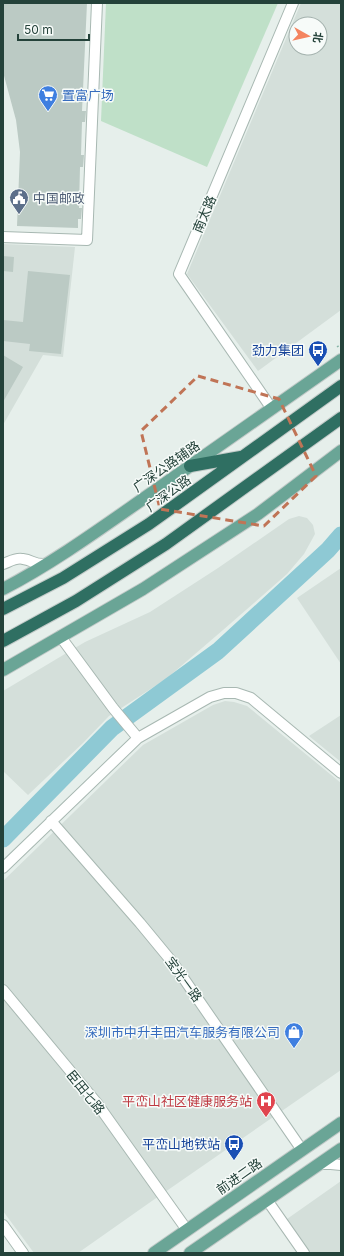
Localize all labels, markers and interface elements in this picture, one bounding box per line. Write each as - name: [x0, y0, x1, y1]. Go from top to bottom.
- scale bar: [18, 16, 89, 42]
- north arrow: [288, 16, 328, 56]
- text: 50 m: [24, 22, 53, 37]
- text: 北: [310, 31, 326, 44]
- supermarket icon: 置富广场: [37, 84, 59, 112]
- place label: 置富广场: [62, 87, 114, 103]
- public building icon: 中国邮政: [8, 187, 30, 215]
- place label: 中国邮政: [33, 190, 85, 206]
- street label: 南太路: [189, 193, 219, 235]
- bus stop icon: 劲力集团: [307, 339, 329, 367]
- place label: 劲力集团: [252, 342, 304, 358]
- street label: 广深公路辅路: [130, 437, 202, 495]
- street label: 广深公路: [142, 471, 194, 515]
- street label: 宝光一路: [162, 953, 206, 1005]
- shop icon: 深圳市中升丰田汽车服务有限公司: [283, 1021, 305, 1049]
- place label: 深圳市中升丰田汽车服务有限公司: [85, 1024, 280, 1040]
- street label: 臣田七路: [63, 1067, 109, 1117]
- hospital icon: 平峦山社区健康服务站: [255, 1090, 277, 1118]
- place label: 平峦山社区健康服务站: [122, 1093, 252, 1109]
- bus stop icon: 平峦山地铁站: [223, 1133, 245, 1161]
- place label: 平峦山地铁站: [142, 1136, 220, 1152]
- street label: 前进二路: [213, 1155, 265, 1197]

